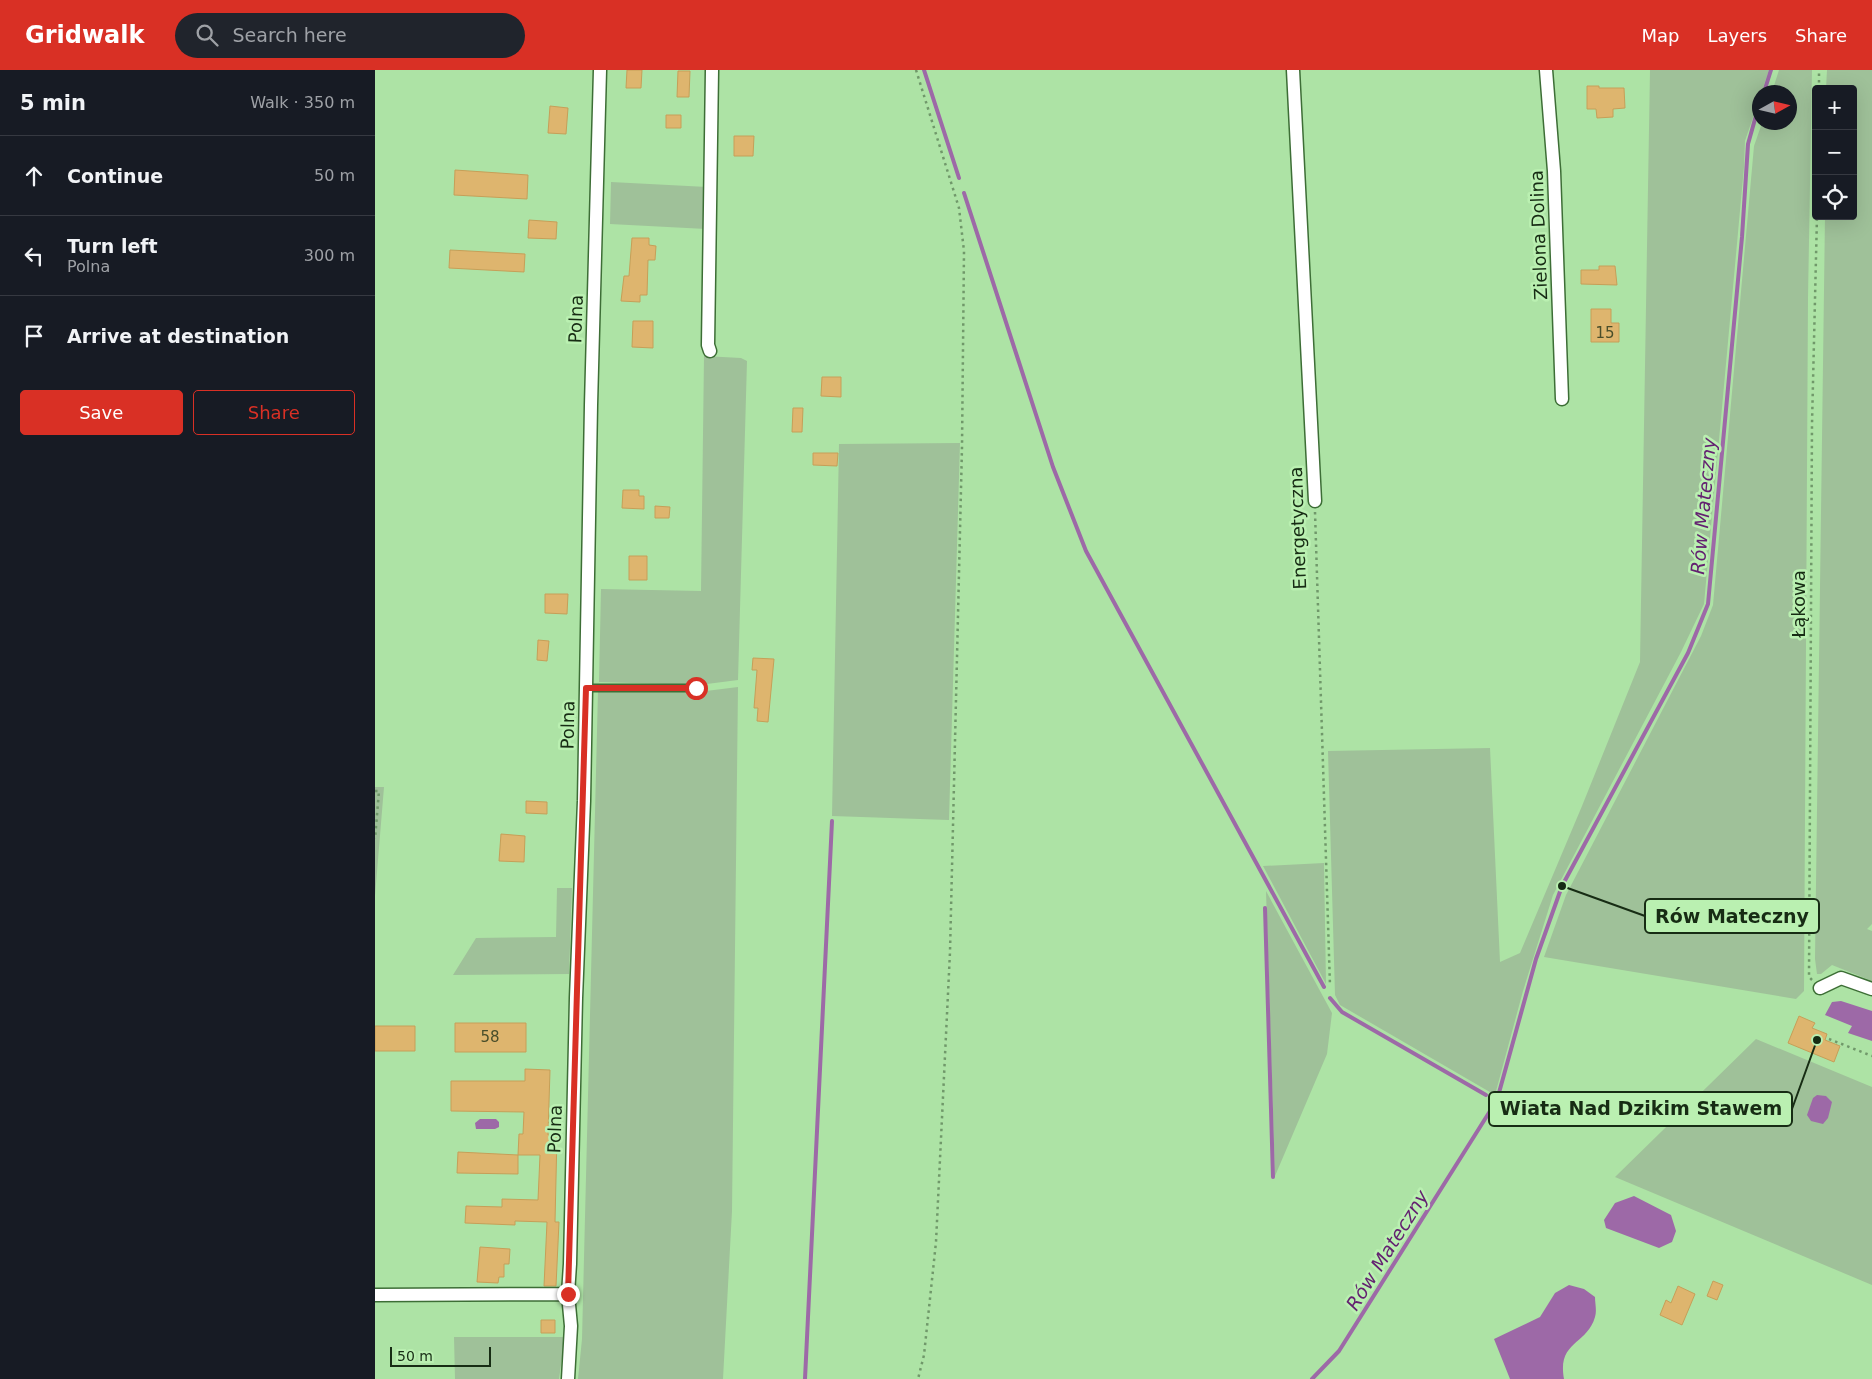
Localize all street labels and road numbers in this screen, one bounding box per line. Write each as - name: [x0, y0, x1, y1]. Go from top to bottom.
- street label: Zielona Dolina: [1526, 170, 1551, 300]
- street label: Polna: [564, 294, 587, 344]
- street label: Energetyczna: [1285, 466, 1310, 590]
- street label: Łąkowa: [1788, 570, 1809, 639]
- street label: Polna: [557, 700, 578, 750]
- street label: Polna: [543, 1104, 566, 1154]

